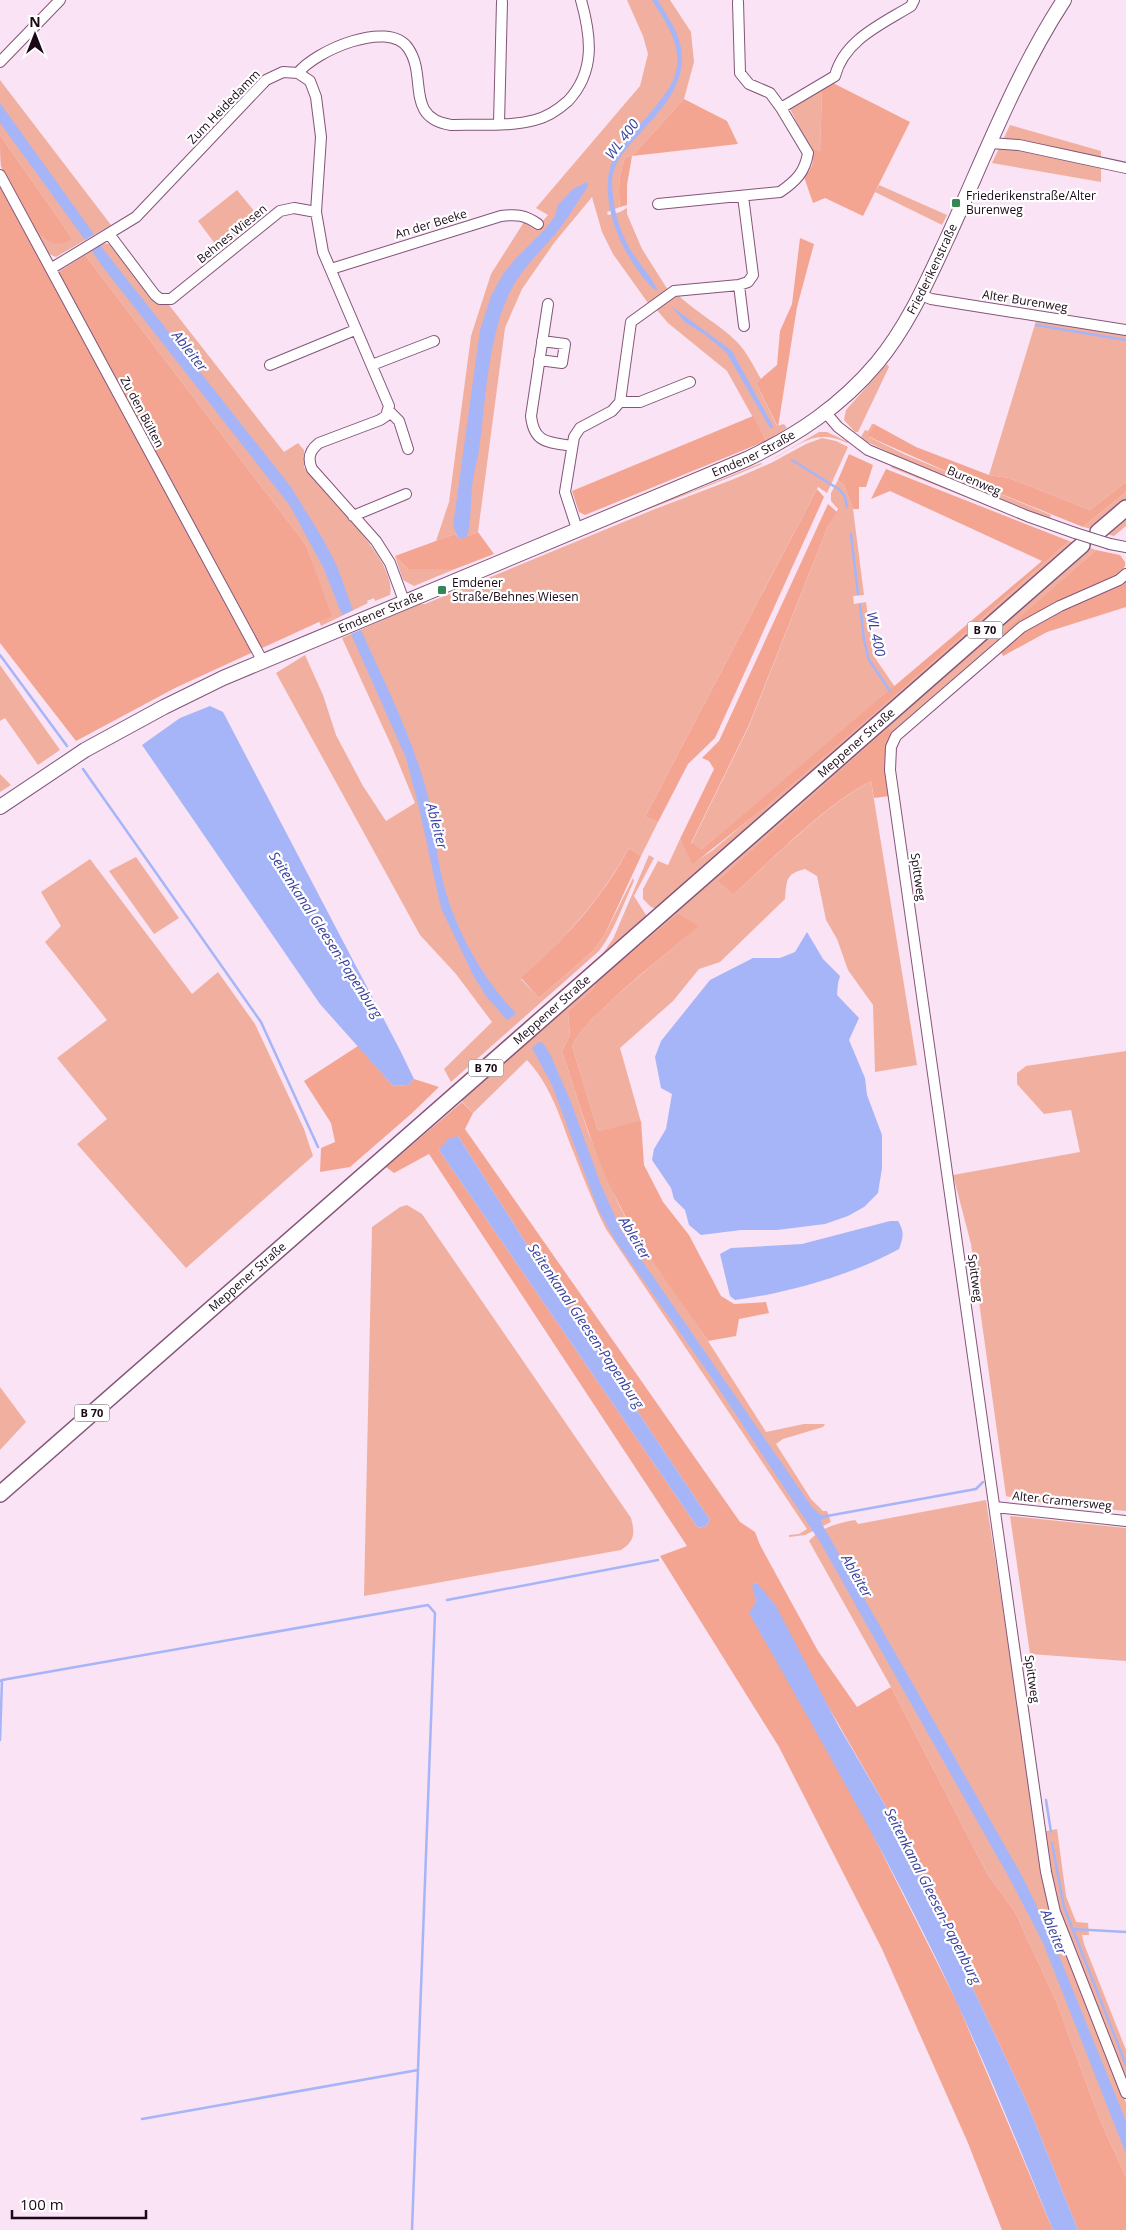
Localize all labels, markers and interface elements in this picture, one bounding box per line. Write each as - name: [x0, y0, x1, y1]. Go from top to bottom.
- north arrow: [10, 10, 60, 60]
- text: N: [29, 12, 41, 31]
- street label: Zum Heidedamm: [184, 66, 264, 148]
- water label: WL 400: [600, 115, 643, 163]
- place label: Friederikenstraße/Alter Burenweg: [966, 187, 1096, 218]
- marker: Friederikenstraße/Alter Burenweg: [950, 197, 962, 209]
- street label: Behnes Wiesen: [193, 200, 270, 267]
- street label: An der Beeke: [393, 204, 469, 243]
- street label: Friederikenstraße: [902, 221, 961, 318]
- street label: Alter Burenweg: [981, 285, 1070, 316]
- water label: Ableiter: [168, 326, 213, 375]
- street label: Zu den Bülten: [117, 373, 168, 450]
- street label: Emdener Straße: [709, 426, 798, 481]
- street label: Burenweg: [945, 462, 1004, 500]
- place label: Emdener Straße/Behnes Wiesen: [452, 574, 579, 605]
- marker: Emdener Straße/Behnes Wiesen: [436, 584, 448, 596]
- street label: Emdener Straße: [335, 586, 426, 637]
- water label: WL 400: [862, 610, 891, 658]
- road number: B 70: [968, 622, 1002, 638]
- street label: Meppener Straße: [814, 704, 899, 781]
- water label: Ableiter: [422, 800, 453, 852]
- water label: Seitenkanal Gleesen-Papenburg: [265, 848, 388, 1022]
- street label: Spittweg: [907, 852, 930, 902]
- street label: Meppener Straße: [509, 971, 594, 1048]
- road number: B 70: [468, 1060, 504, 1076]
- water label: Ableiter: [615, 1212, 656, 1263]
- street label: Meppener Straße: [205, 1238, 290, 1315]
- water label: Seitenkanal Gleesen-Papenburg: [524, 1239, 649, 1413]
- street label: Spittweg: [964, 1253, 987, 1303]
- road number: B 70: [74, 1405, 110, 1422]
- street label: Alter Cramersweg: [1012, 1487, 1113, 1514]
- water label: Ableiter: [837, 1550, 878, 1601]
- street label: Spittweg: [1021, 1654, 1044, 1704]
- water label: Seitenkanal Gleesen-Papenburg: [881, 1804, 987, 1988]
- water label: Ableiter: [1036, 1905, 1072, 1958]
- scale bar: [12, 2188, 146, 2220]
- text: 100 m: [20, 2194, 64, 2214]

